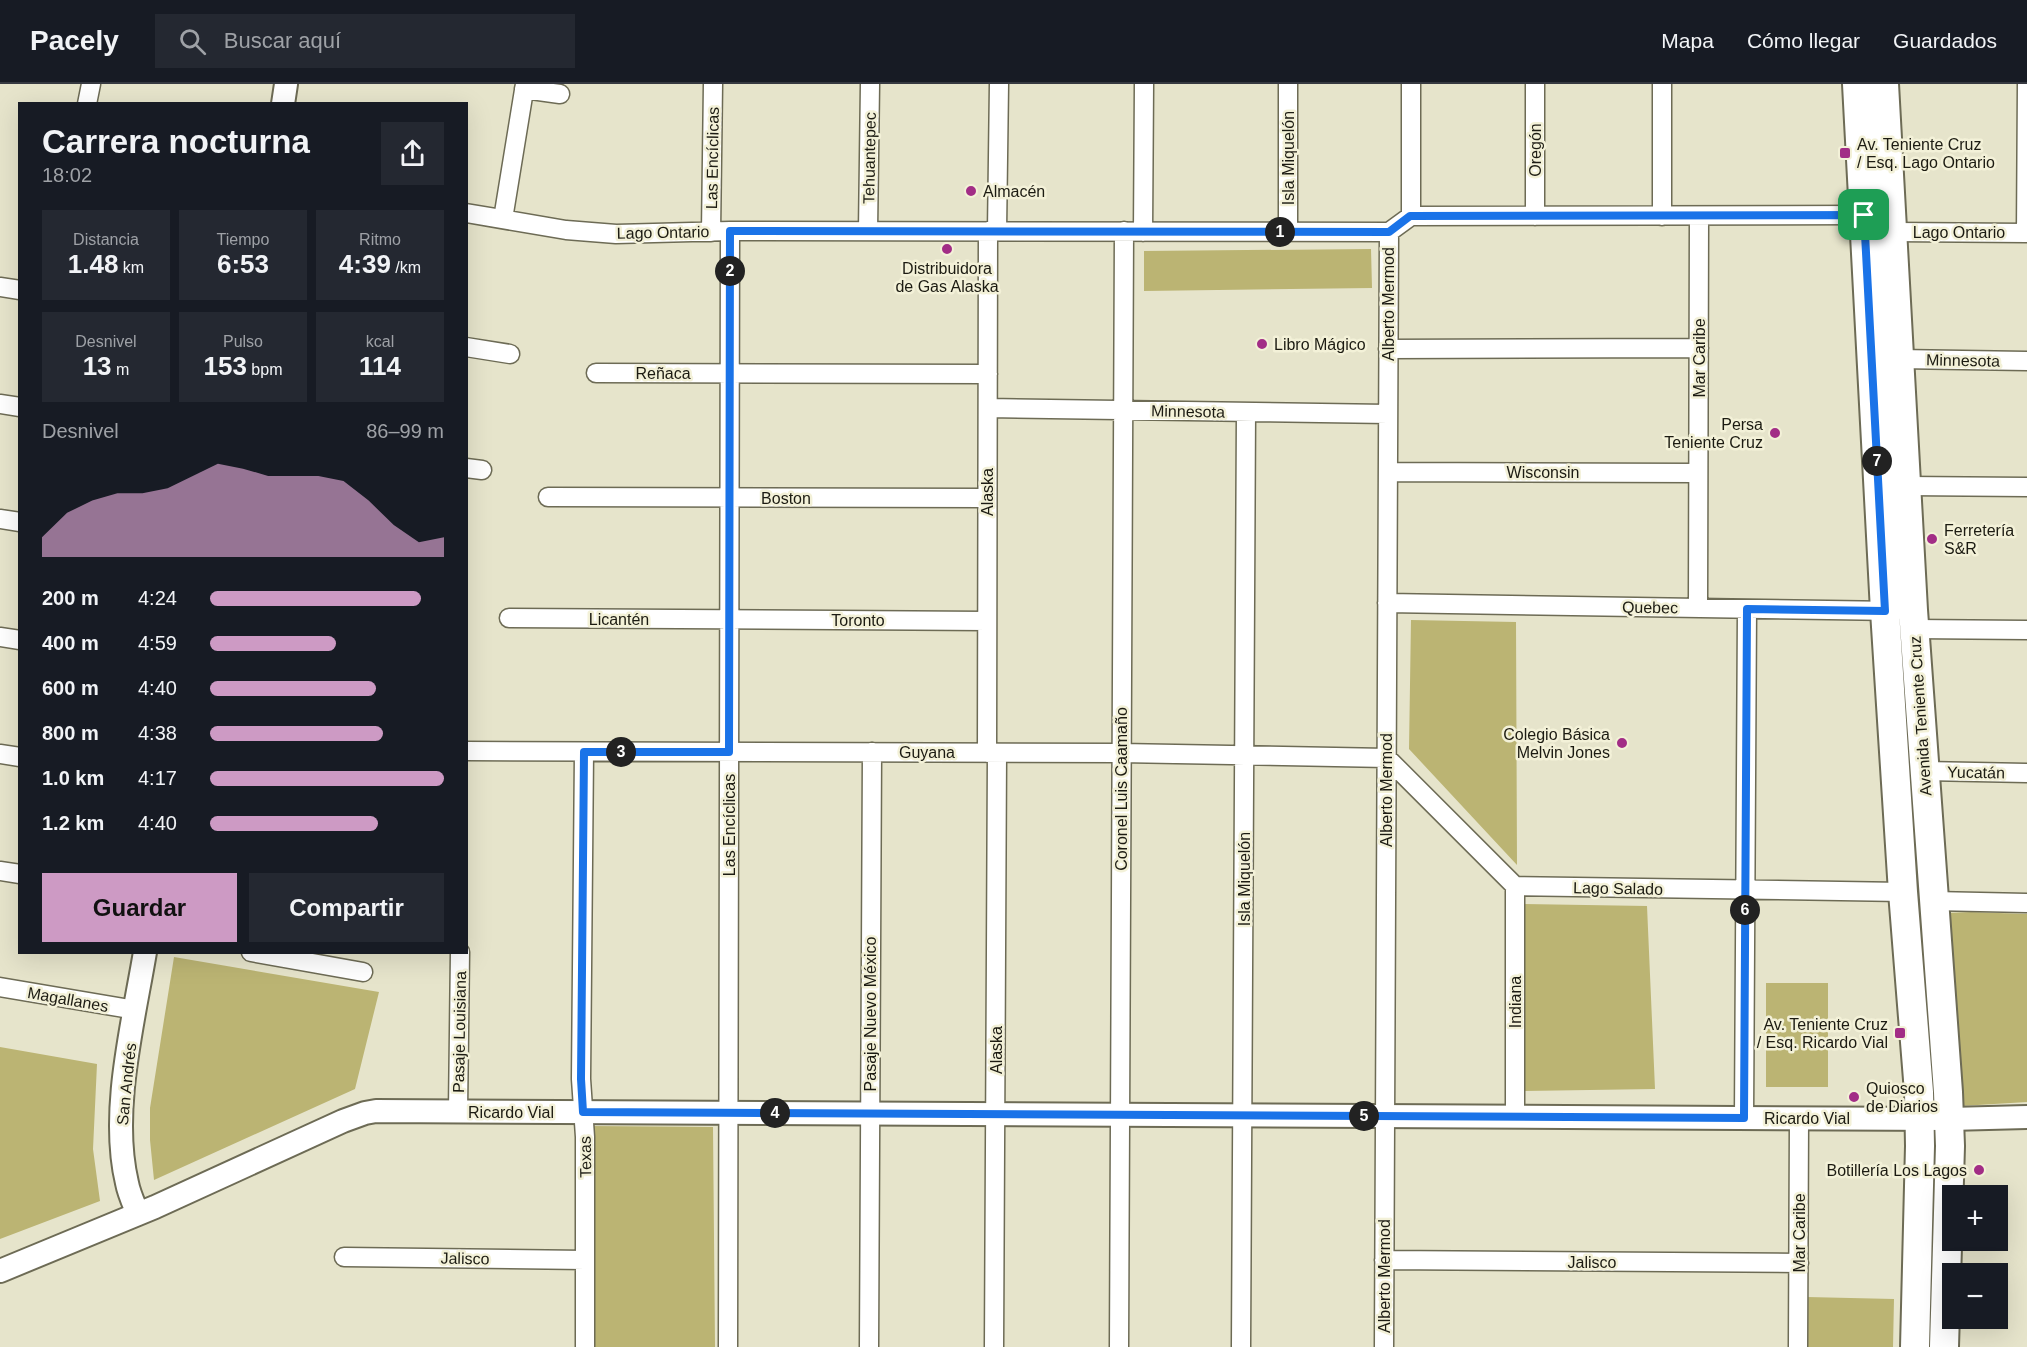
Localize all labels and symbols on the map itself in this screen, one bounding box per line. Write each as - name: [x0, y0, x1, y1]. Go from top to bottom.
- street label: Las Encíclicas: [703, 107, 722, 209]
- street label: Isla Miquelón: [1280, 111, 1297, 205]
- street label: Tehuantepec: [860, 112, 879, 204]
- street label: Oregón: [1527, 123, 1544, 177]
- place label: Av. Teniente Cruz / Esq. Lago Ontario: [1857, 136, 1995, 171]
- marker: Av. Teniente Cruz / Esq. Lago Ontario: [1838, 146, 1852, 160]
- place label: Almacén: [983, 183, 1045, 200]
- marker: Almacén: [964, 184, 978, 198]
- pin: [1838, 189, 1889, 240]
- pin: 1: [1265, 217, 1295, 247]
- street label: Lago Ontario: [617, 223, 710, 242]
- street label: Lago Ontario: [1913, 224, 2005, 241]
- marker: Distribuidora de Gas Alaska: [940, 242, 954, 256]
- street label: Alberto Mermod: [1380, 247, 1397, 361]
- pin: 2: [715, 256, 745, 286]
- place label: Distribuidora de Gas Alaska: [895, 260, 999, 295]
- street label: Mar Caribe: [1691, 318, 1708, 398]
- place label: Libro Mágico: [1274, 336, 1366, 353]
- marker: Libro Mágico: [1255, 337, 1269, 351]
- street label: Minnesota: [1926, 351, 2000, 370]
- street label: Reñaca: [635, 365, 691, 382]
- street label: Minnesota: [1151, 402, 1225, 421]
- place label: Persa Teniente Cruz: [1664, 416, 1763, 451]
- marker: Persa Teniente Cruz: [1768, 426, 1782, 440]
- pin: 7: [1862, 446, 1892, 476]
- street label: Wisconsin: [1507, 464, 1579, 481]
- street label: Alaska: [979, 468, 996, 516]
- street label: Boston: [761, 490, 811, 507]
- place label: Ferretería S&R: [1944, 522, 2014, 557]
- marker: Ferretería S&R: [1925, 532, 1939, 546]
- street label: Quebec: [1622, 599, 1678, 616]
- street label: Licantén: [589, 611, 649, 628]
- street label: Toronto: [831, 612, 885, 629]
- street label: Avenida Teniente Cruz: [1906, 635, 1935, 797]
- street label: Coronel Luis Caamaño: [1113, 707, 1130, 871]
- place label: Colegio Básica Melvin Jones: [1503, 726, 1610, 761]
- street label: Alberto Mermod: [1378, 733, 1395, 847]
- marker: Colegio Básica Melvin Jones: [1615, 736, 1629, 750]
- pin: 3: [606, 737, 636, 767]
- street label: Guyana: [899, 744, 955, 761]
- street label: Yucatán: [1947, 763, 2005, 782]
- street label: Las Encíclicas: [721, 774, 738, 876]
- street label: Isla Miquelón: [1236, 832, 1253, 926]
- street label: Lago Salado: [1573, 879, 1663, 898]
- pin: 6: [1730, 895, 1760, 925]
- street label: Pasaje Nuevo México: [862, 937, 879, 1091]
- street label: Pasaje Louisiana: [450, 971, 469, 1093]
- street label: Indiana: [1507, 976, 1524, 1028]
- street label: Magallanes: [26, 984, 110, 1015]
- place label: Av. Teniente Cruz / Esq. Ricardo Vial: [1757, 1016, 1888, 1051]
- street label: Alaska: [988, 1026, 1005, 1074]
- marker: Av. Teniente Cruz / Esq. Ricardo Vial: [1893, 1026, 1907, 1040]
- street label: San Andrés: [114, 1042, 139, 1126]
- place label: Quiosco de Diarios: [1866, 1080, 1938, 1115]
- marker: Quiosco de Diarios: [1847, 1090, 1861, 1104]
- pin: 4: [760, 1098, 790, 1128]
- pin: 5: [1349, 1101, 1379, 1131]
- street label: Ricardo Vial: [468, 1104, 554, 1121]
- street label: Ricardo Vial: [1764, 1110, 1850, 1127]
- street label: Texas: [577, 1136, 594, 1178]
- place label: Botillería Los Lagos: [1826, 1162, 1967, 1179]
- marker: Botillería Los Lagos: [1972, 1163, 1986, 1177]
- street label: Mar Caribe: [1791, 1193, 1808, 1273]
- street label: Alberto Mermod: [1376, 1219, 1393, 1333]
- street label: Jalisco: [440, 1250, 490, 1267]
- street label: Jalisco: [1568, 1254, 1617, 1271]

